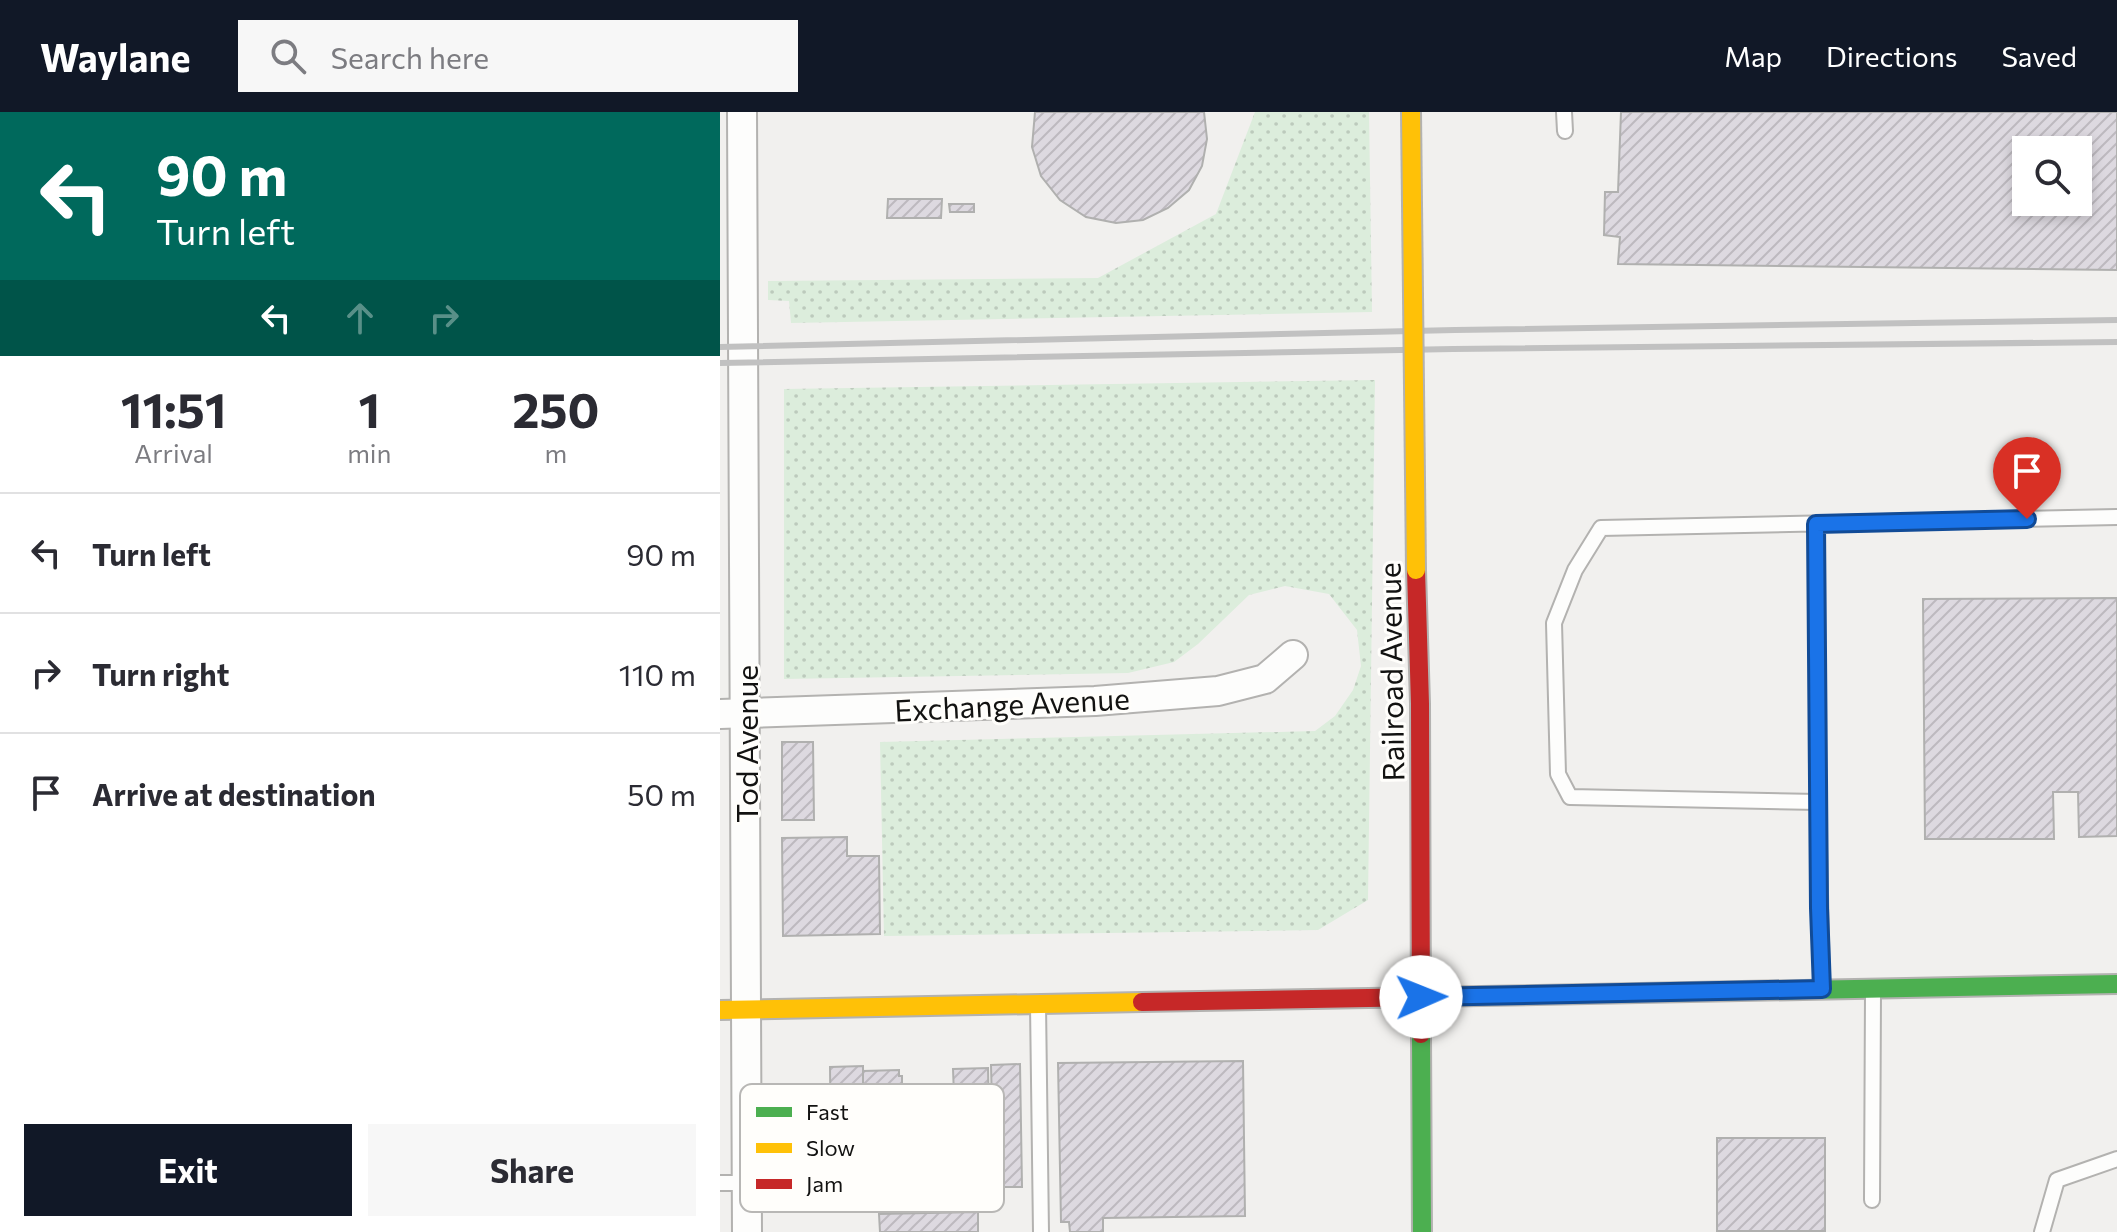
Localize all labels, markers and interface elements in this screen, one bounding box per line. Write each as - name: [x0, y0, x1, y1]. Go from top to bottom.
- search box: [238, 20, 798, 92]
- text: Waylane: [40, 33, 190, 80]
- icon: search: [266, 34, 310, 78]
- text: Search here: [330, 38, 489, 75]
- text: Map: [1724, 39, 1782, 73]
- text: Directions: [1826, 39, 1957, 73]
- text: Saved: [2001, 39, 2077, 73]
- map controls: [2012, 136, 2092, 216]
- button: search: [2012, 136, 2092, 216]
- text: 90 m: [156, 139, 287, 208]
- icon: left: [24, 144, 128, 248]
- text: Turn left: [156, 208, 295, 252]
- icon: left: [254, 296, 298, 340]
- icon: ahead: [338, 296, 382, 340]
- icon: right: [422, 296, 466, 340]
- text: 11:51: [121, 379, 227, 438]
- text: 1: [358, 379, 380, 438]
- text: 250: [512, 379, 599, 438]
- text: Arrival: [134, 437, 213, 468]
- text: min: [347, 437, 391, 468]
- text: m: [544, 437, 567, 468]
- pin: [1993, 437, 2061, 519]
- icon: arrive: [2005, 449, 2049, 493]
- icon: left: [24, 531, 68, 575]
- text: Turn left: [92, 535, 211, 572]
- text: 90 m: [626, 535, 696, 572]
- street label: Railroad Avenue: [1370, 562, 1410, 782]
- icon: right: [24, 651, 68, 695]
- text: Turn right: [92, 655, 229, 692]
- text: 110 m: [619, 655, 696, 692]
- street label: Tod Avenue: [727, 665, 764, 823]
- street label: Exchange Avenue: [893, 678, 1131, 728]
- icon: arrive: [24, 771, 68, 815]
- text: Arrive at destination: [92, 775, 376, 812]
- text: 50 m: [627, 775, 696, 812]
- position arrow: [1379, 955, 1463, 1039]
- legend: [740, 1084, 1004, 1212]
- text: Fast: [806, 1098, 849, 1125]
- button: Exit: [24, 1124, 352, 1216]
- button: Share: [368, 1124, 696, 1216]
- text: Slow: [806, 1134, 855, 1161]
- text: Jam: [806, 1170, 843, 1197]

